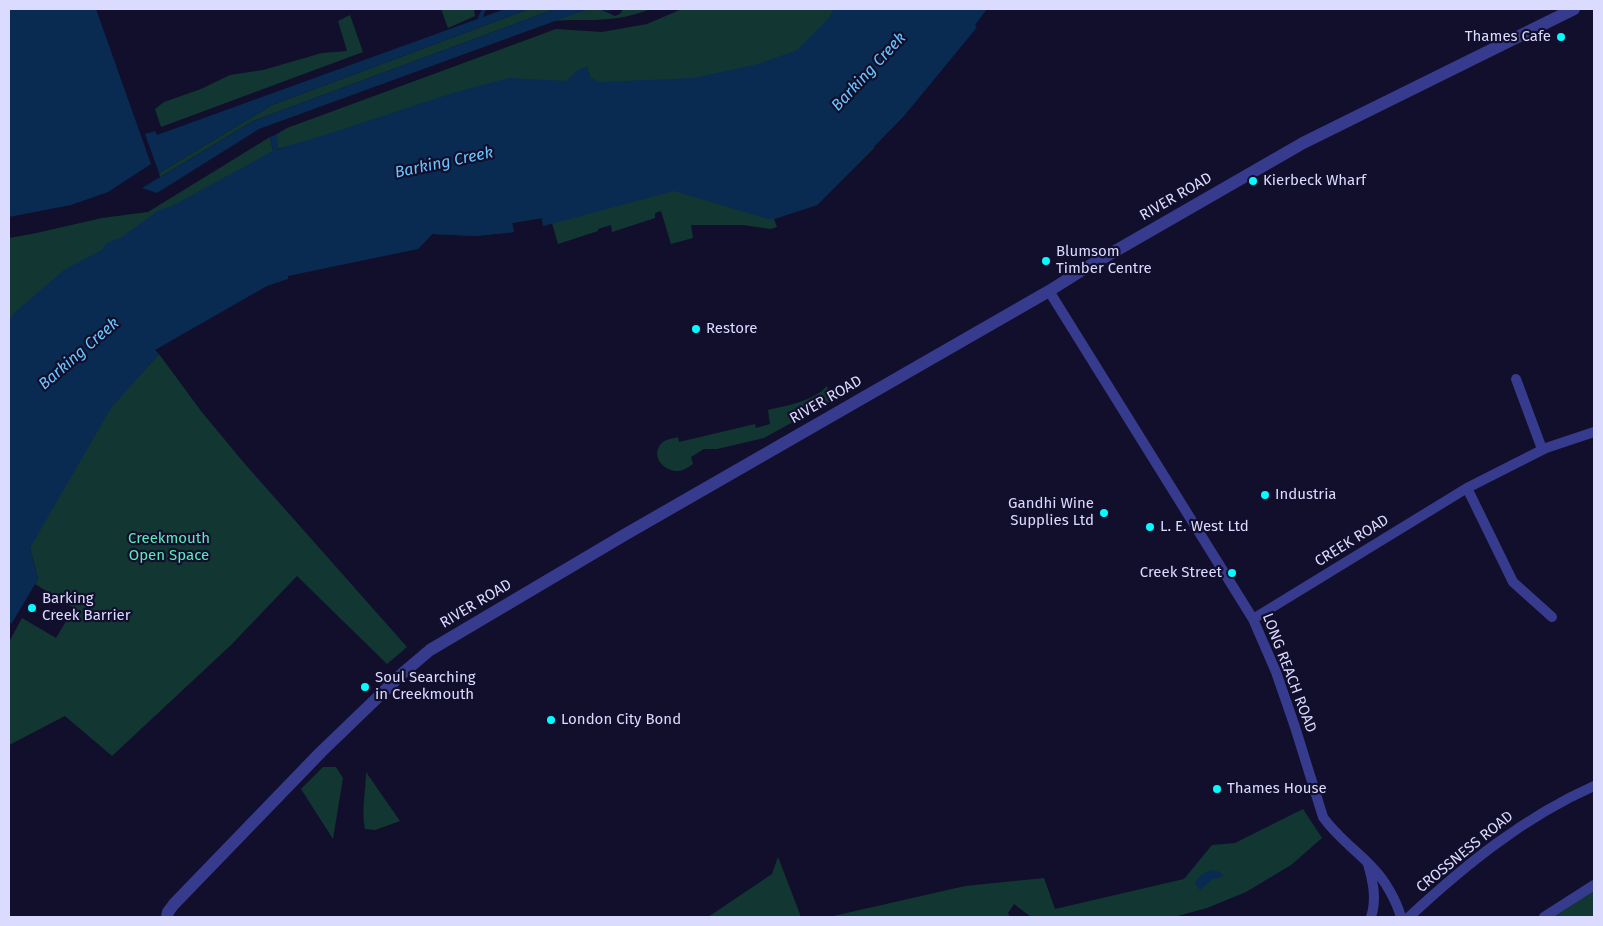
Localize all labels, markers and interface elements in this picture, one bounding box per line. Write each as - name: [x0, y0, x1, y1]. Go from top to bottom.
- place label: Thames Cafe: [1465, 28, 1551, 46]
- water label: Barking Creek: [828, 29, 910, 115]
- marker: Thames Cafe: [1555, 31, 1567, 43]
- water label: Barking Creek: [393, 143, 495, 183]
- street label: RIVER ROAD: [1137, 169, 1215, 225]
- place label: Kierbeck Wharf: [1263, 172, 1366, 190]
- marker: Kierbeck Wharf: [1247, 175, 1259, 187]
- place label: Blumsom Timber Centre: [1056, 243, 1152, 278]
- marker: Blumsom Timber Centre: [1040, 255, 1052, 267]
- water label: Barking Creek: [35, 314, 123, 394]
- place label: Restore: [706, 320, 757, 338]
- marker: Restore: [690, 323, 702, 335]
- street label: RIVER ROAD: [787, 372, 865, 428]
- place label: Industria: [1275, 486, 1337, 504]
- marker: Industria: [1259, 489, 1271, 501]
- place label: Gandhi Wine Supplies Ltd: [1008, 495, 1094, 530]
- marker: Gandhi Wine Supplies Ltd: [1098, 507, 1110, 519]
- street label: CREEK ROAD: [1312, 511, 1392, 571]
- place label: L. E. West Ltd: [1160, 518, 1249, 536]
- marker: L. E. West Ltd: [1144, 521, 1156, 533]
- park label: Creekmouth Open Space: [128, 530, 210, 565]
- place label: Creek Street: [1140, 564, 1222, 582]
- marker: Creek Street: [1226, 567, 1238, 579]
- street label: RIVER ROAD: [437, 576, 515, 632]
- place label: Barking Creek Barrier: [42, 590, 131, 625]
- marker: Barking Creek Barrier: [26, 602, 38, 614]
- street label: LONG REACH ROAD: [1258, 611, 1320, 735]
- place label: Soul Searching in Creekmouth: [375, 669, 476, 704]
- marker: Soul Searching in Creekmouth: [359, 681, 371, 693]
- place label: London City Bond: [561, 711, 681, 729]
- marker: London City Bond: [545, 714, 557, 726]
- place label: Thames House: [1227, 780, 1327, 798]
- marker: Thames House: [1211, 783, 1223, 795]
- street label: CROSSNESS ROAD: [1413, 807, 1517, 897]

